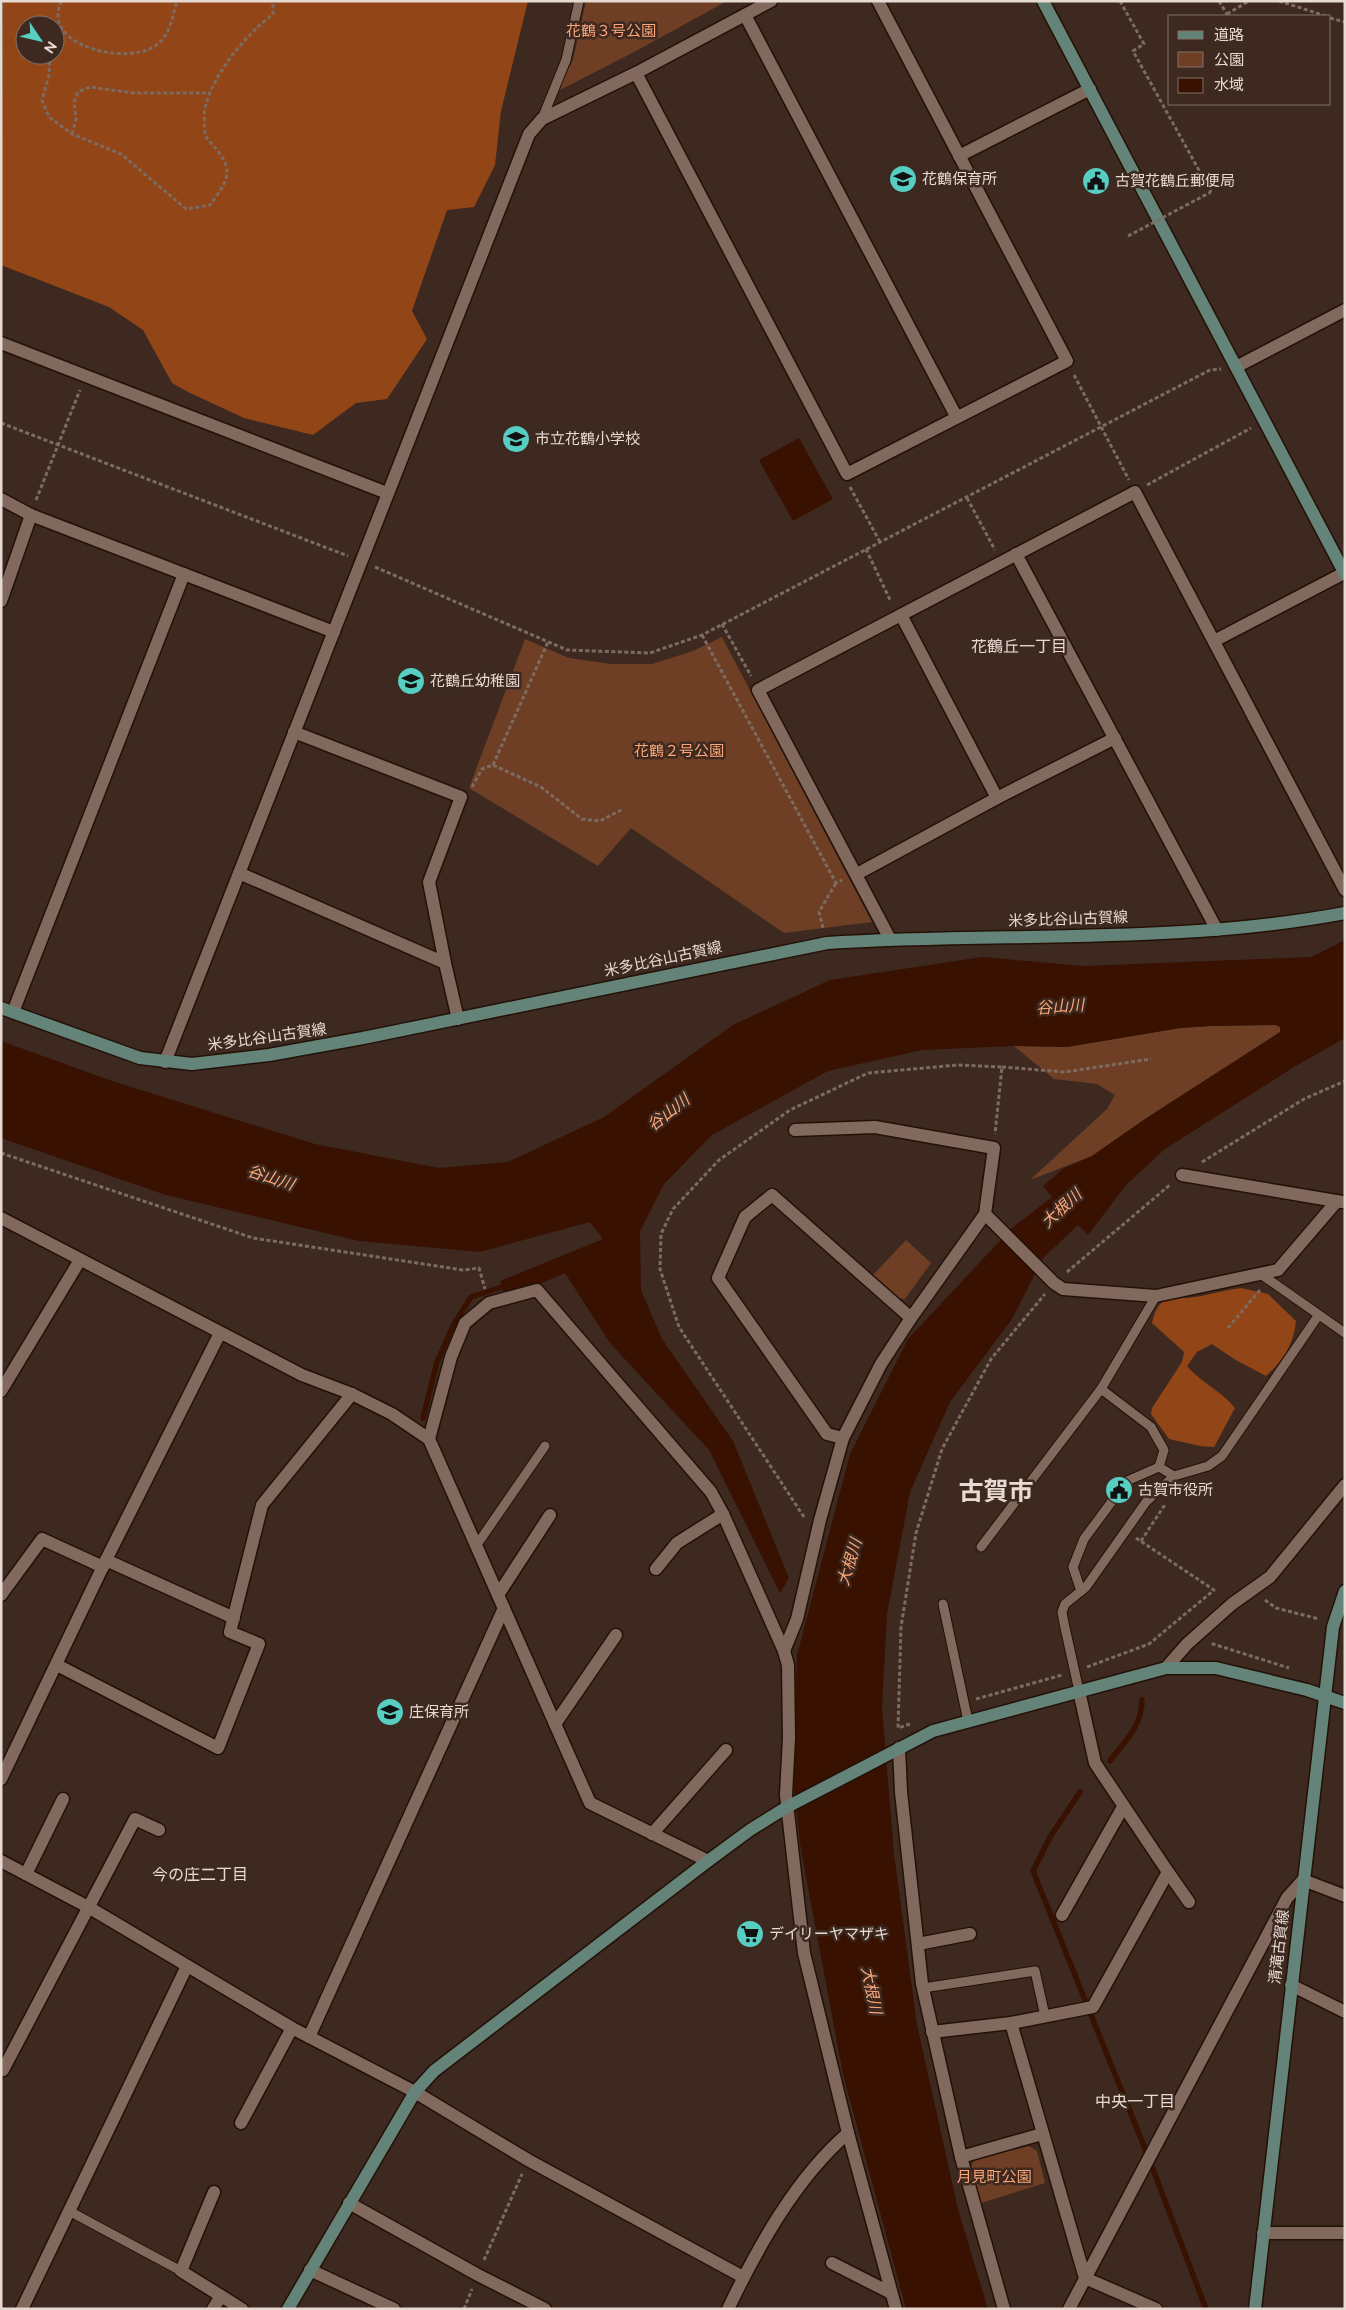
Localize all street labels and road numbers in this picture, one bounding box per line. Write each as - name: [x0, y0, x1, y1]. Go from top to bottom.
- street label: 米多比谷山古賀線: [1008, 908, 1128, 930]
- street label: 米多比谷山古賀線: [602, 938, 724, 980]
- street label: 米多比谷山古賀線: [206, 1020, 328, 1054]
- street label: 清滝古賀線: [1265, 1909, 1293, 1985]

